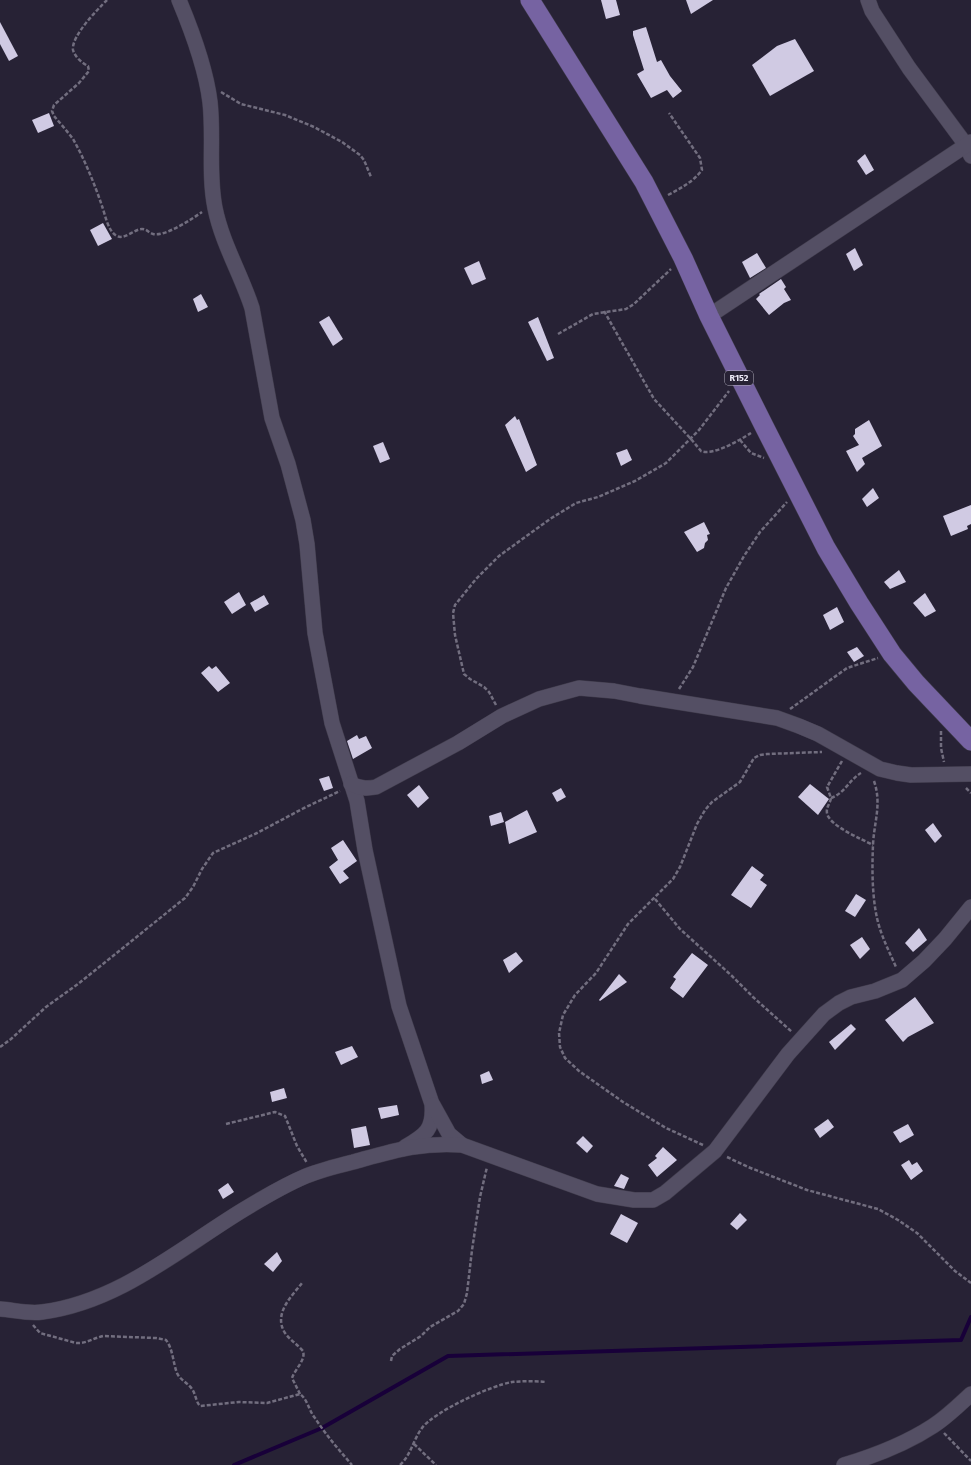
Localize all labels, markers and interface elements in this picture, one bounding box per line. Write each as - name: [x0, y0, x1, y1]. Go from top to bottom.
- road number: R152: [725, 371, 753, 385]

